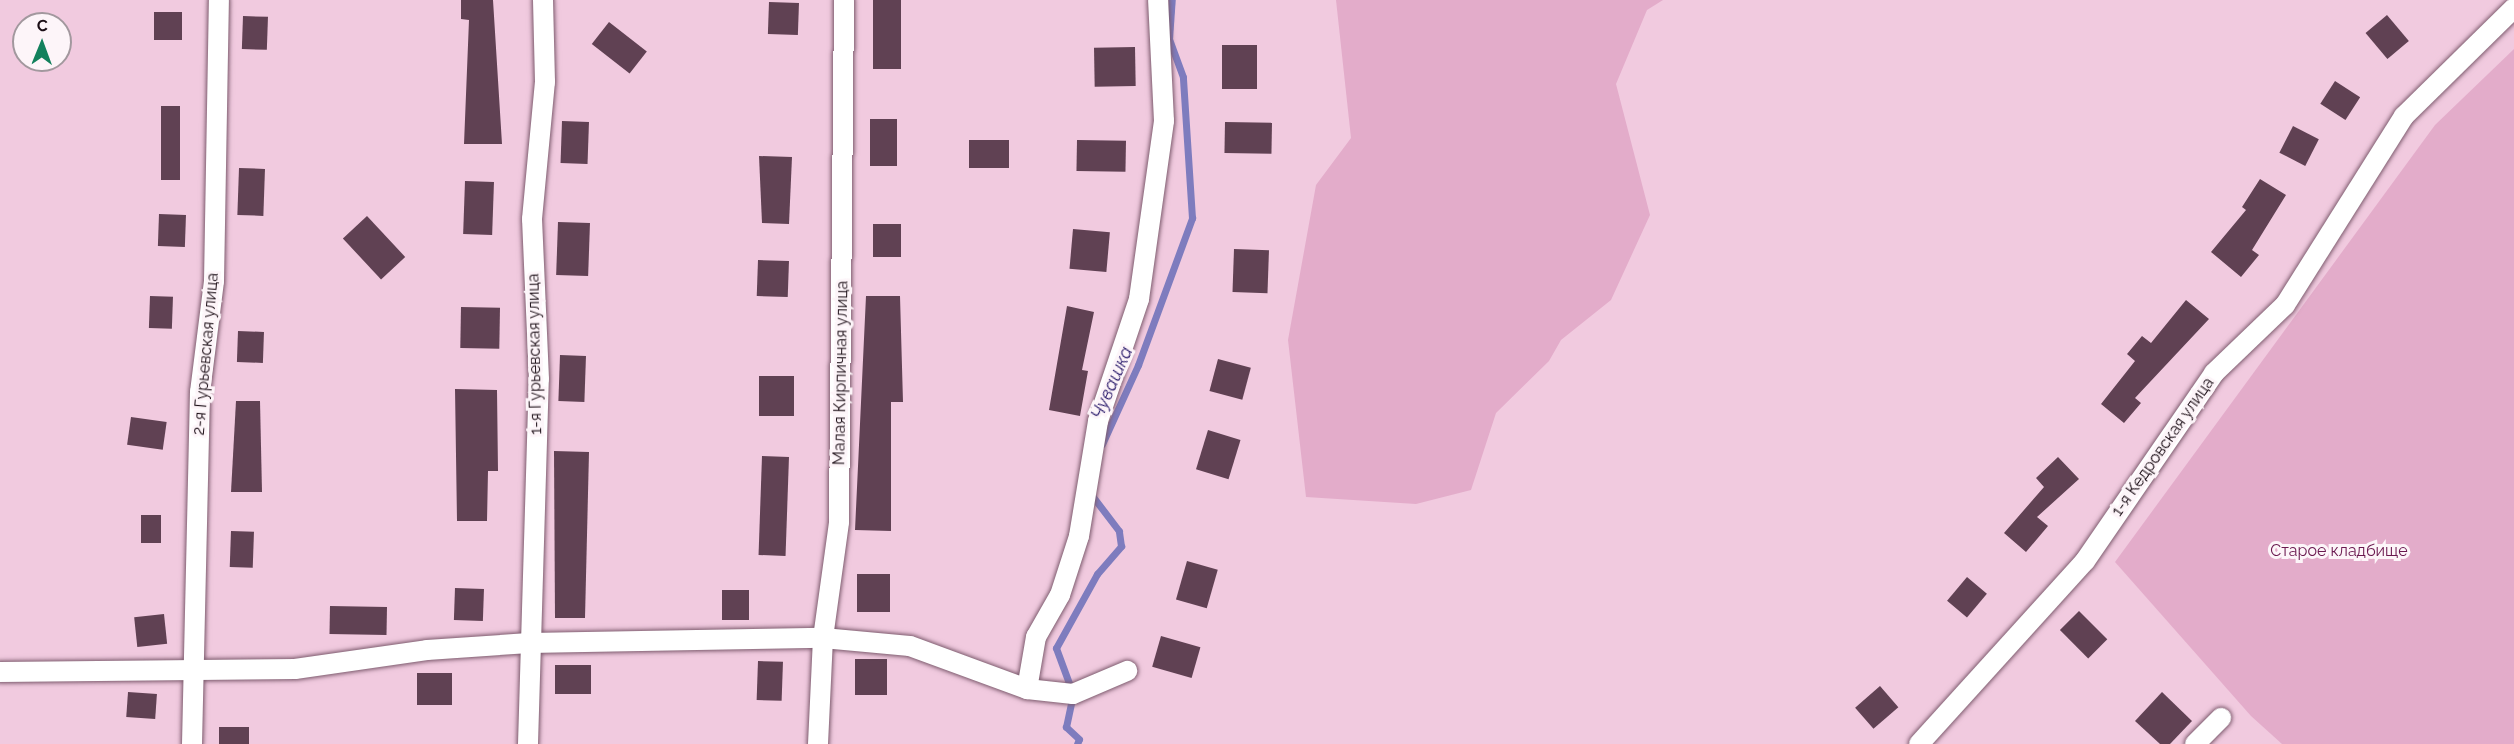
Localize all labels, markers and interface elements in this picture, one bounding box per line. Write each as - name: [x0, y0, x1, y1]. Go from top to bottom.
- north arrow: [12, 12, 72, 72]
- text: С: [37, 16, 48, 35]
- street label: 2-я Гурьевская улица: [189, 272, 223, 436]
- street label: 1-я Гурьевская улица: [524, 273, 546, 435]
- street label: Малая Кирпичная улица: [830, 280, 852, 466]
- water label: Чувашка: [1086, 343, 1138, 423]
- street label: 1-я Кедровская улица: [2108, 374, 2218, 520]
- park label: Старое кладбище: [2270, 541, 2408, 561]

